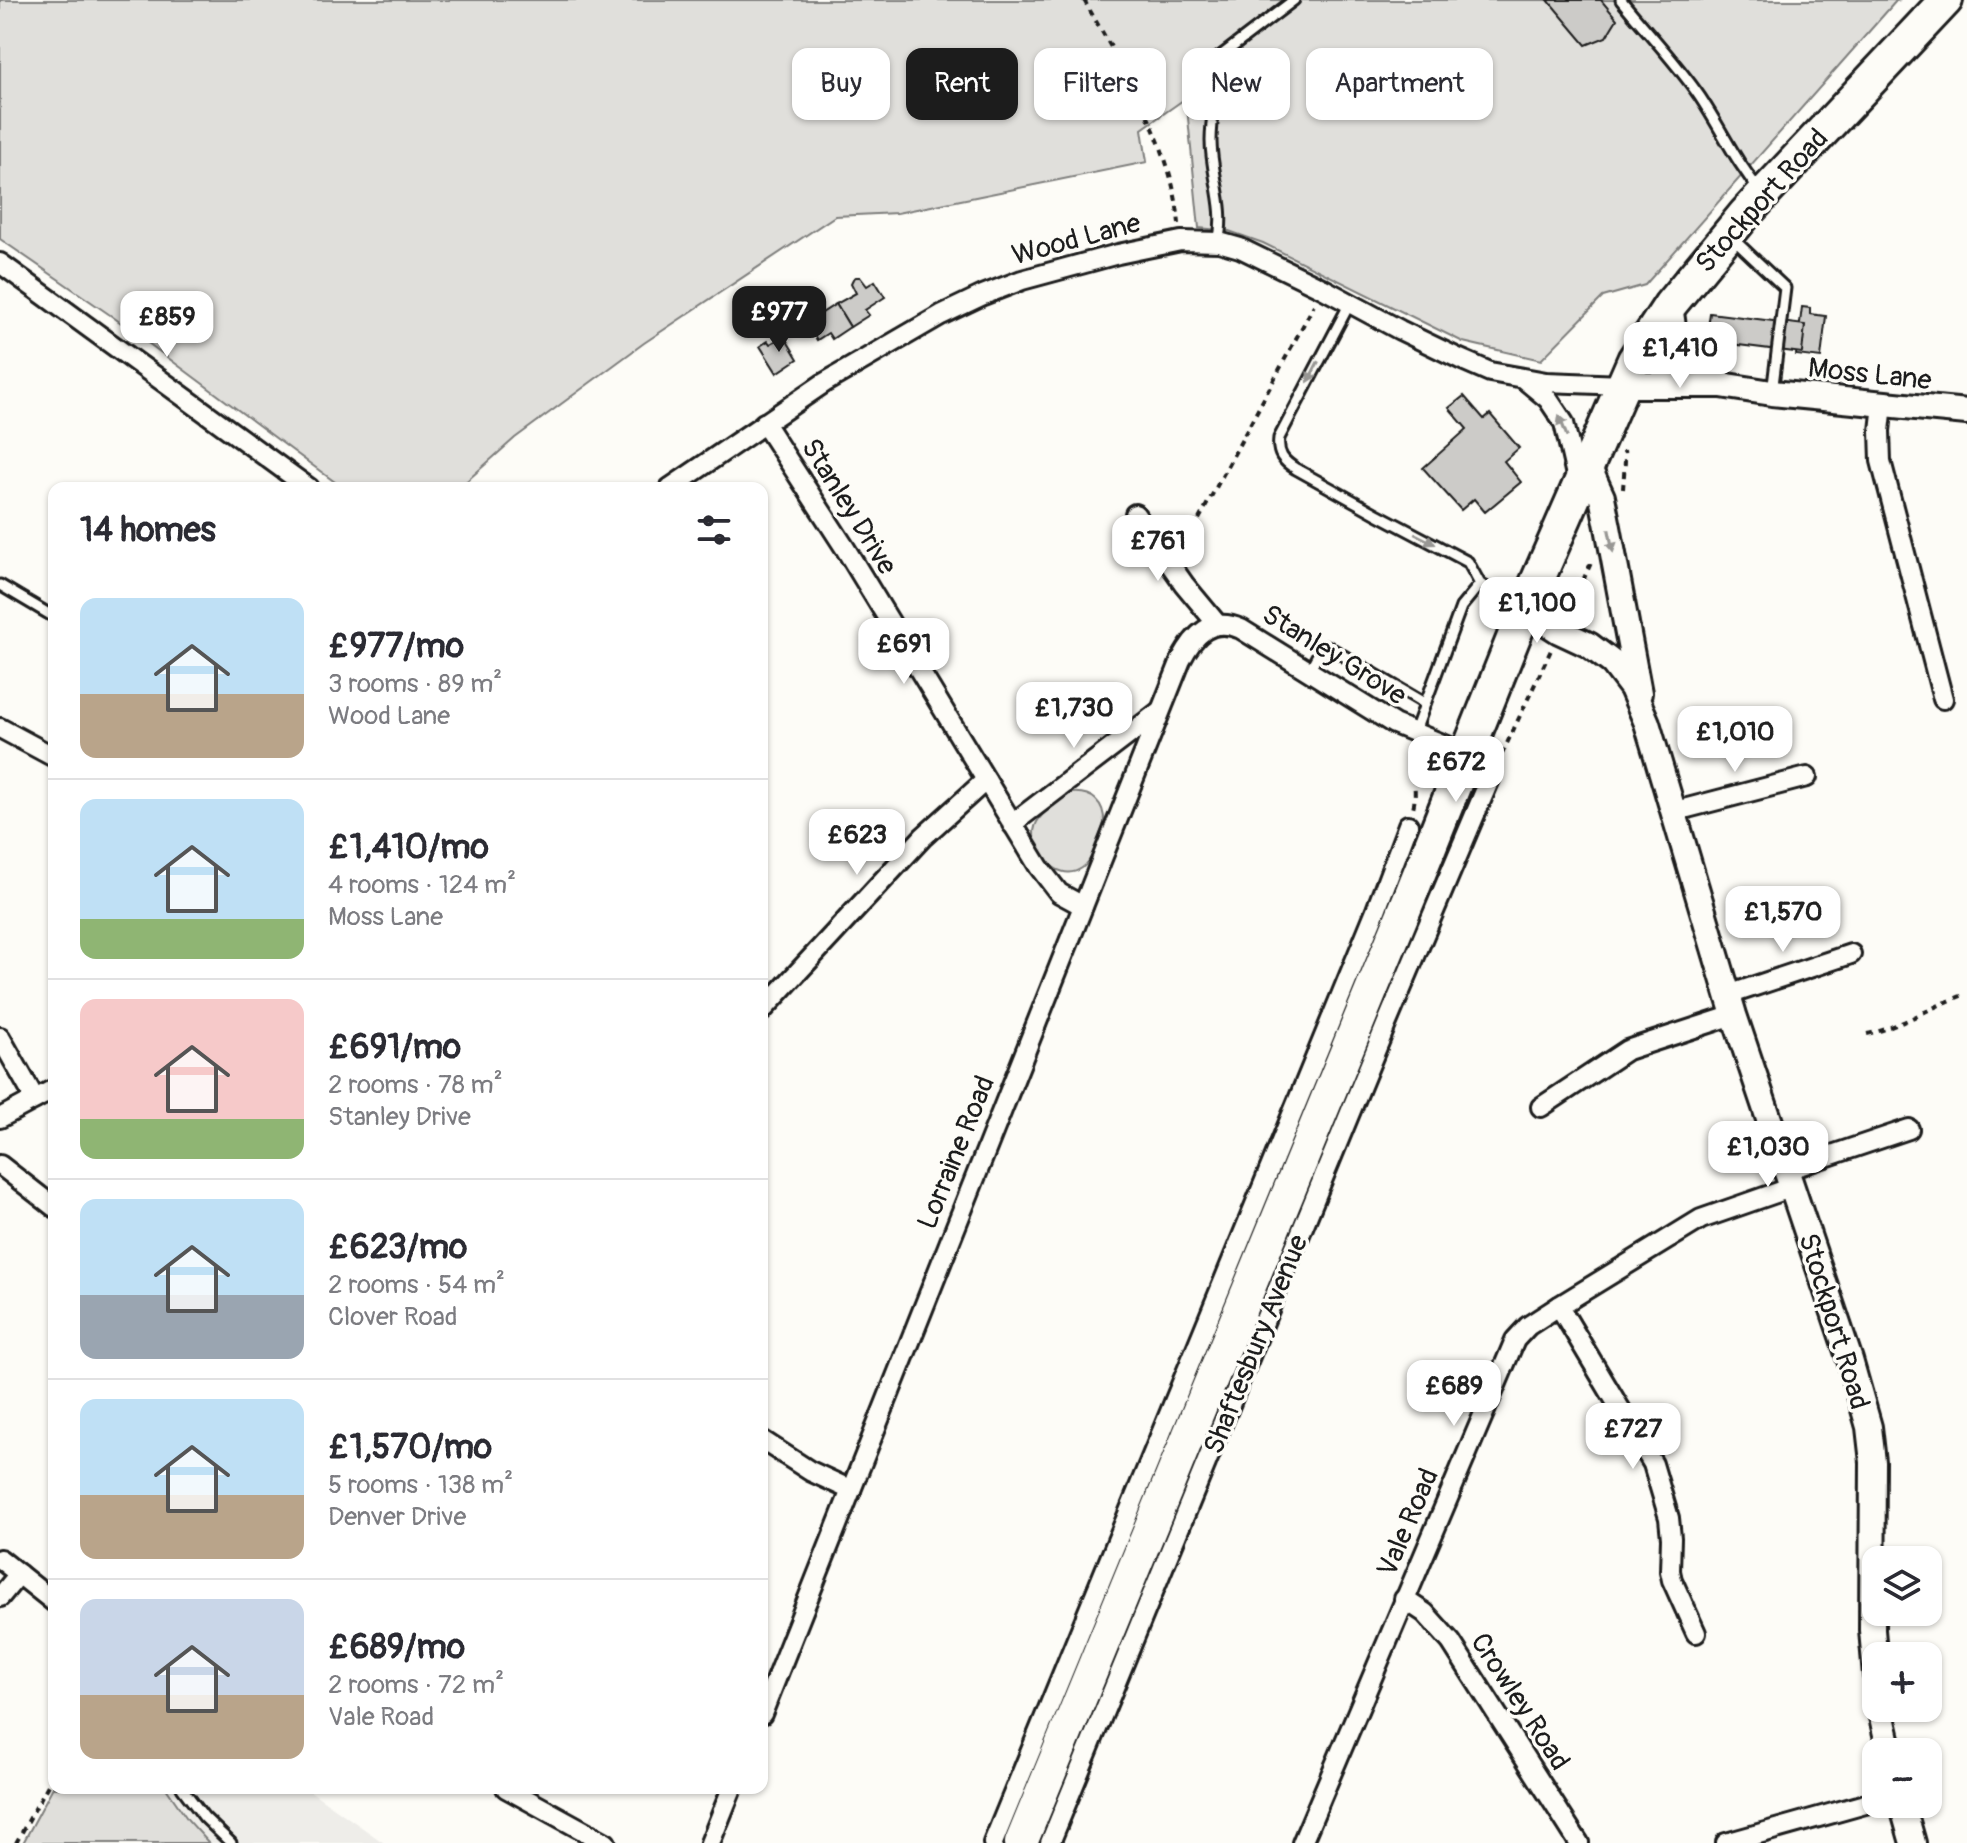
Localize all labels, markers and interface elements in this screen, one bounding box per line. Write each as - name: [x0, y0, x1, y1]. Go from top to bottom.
- chip: Buy: [792, 48, 890, 120]
- chip: Rent: [906, 48, 1018, 120]
- chip: Filters: [1034, 48, 1166, 120]
- chip: New: [1182, 48, 1290, 120]
- chip: Apartment: [1306, 48, 1493, 120]
- street label: Stockport Road: [1688, 122, 1836, 280]
- street label: Wood Lane: [1008, 205, 1145, 273]
- pin: £977: [732, 286, 826, 354]
- pin: £859: [120, 291, 214, 359]
- text: £977: [750, 296, 808, 328]
- text: £859: [138, 301, 196, 333]
- pin: £1,410: [1615, 322, 1745, 390]
- text: £1,410: [1642, 332, 1718, 364]
- street label: Moss Lane: [1806, 351, 1933, 398]
- one-way arrow: [1307, 361, 1320, 384]
- one-way arrow: [1556, 414, 1569, 438]
- street label: Stanley Drive: [793, 432, 904, 581]
- icon: filters: [692, 508, 736, 552]
- text: 14 homes: [80, 509, 216, 552]
- pin: £761: [1111, 515, 1205, 583]
- text: £761: [1130, 525, 1186, 557]
- one-way arrow: [1605, 528, 1618, 553]
- one-way arrow: [1413, 533, 1436, 546]
- pin: £1,100: [1472, 577, 1602, 645]
- text: £1,100: [1497, 587, 1577, 619]
- street label: Stanley Grove: [1256, 597, 1413, 714]
- pin: £691: [857, 618, 951, 686]
- text: £977/mo: [328, 625, 464, 668]
- text: £691: [876, 628, 932, 660]
- icon: home: [144, 630, 240, 726]
- text: 3 rooms · 89 m²: [328, 668, 502, 700]
- pin: £1,730: [1009, 682, 1139, 750]
- text: £1,730: [1034, 692, 1114, 724]
- text: Wood Lane: [328, 700, 450, 732]
- pin: £1,010: [1670, 706, 1800, 774]
- text: £1,010: [1695, 716, 1775, 748]
- pin: £672: [1409, 736, 1503, 804]
- text: £672: [1426, 746, 1486, 778]
- pin: £623: [810, 809, 904, 877]
- text: £623: [827, 819, 887, 851]
- text: £1,410/mo: [328, 826, 489, 869]
- icon: home: [144, 831, 240, 927]
- text: 4 rooms · 124 m²: [328, 869, 516, 901]
- pin: £1,570: [1718, 886, 1848, 954]
- text: £1,570: [1743, 896, 1823, 928]
- text: Moss Lane: [328, 901, 443, 933]
- text: £691/mo: [328, 1026, 461, 1069]
- icon: home: [144, 1031, 240, 1127]
- text: 2 rooms · 78 m²: [328, 1069, 503, 1101]
- street label: Lorraine Road: [910, 1071, 1003, 1234]
- text: Stanley Drive: [328, 1101, 471, 1133]
- pin: £1,030: [1703, 1121, 1833, 1189]
- text: £1,030: [1726, 1131, 1810, 1163]
- text: £623/mo: [328, 1226, 467, 1269]
- street label: Stockport Road: [1790, 1229, 1877, 1414]
- street label: Shaftesbury Avenue: [1196, 1230, 1316, 1459]
- icon: home: [144, 1231, 240, 1327]
- text: 2 rooms · 54 m²: [328, 1269, 505, 1301]
- text: Clover Road: [328, 1301, 457, 1333]
- pin: £689: [1407, 1360, 1501, 1428]
- text: £689: [1425, 1370, 1483, 1402]
- pin: £727: [1586, 1403, 1680, 1471]
- text: £727: [1604, 1413, 1662, 1445]
- text: £1,570/mo: [328, 1426, 492, 1469]
- icon: home: [144, 1431, 240, 1527]
- street label: Vale Road: [1370, 1463, 1447, 1582]
- text: 5 rooms · 138 m²: [328, 1469, 513, 1501]
- text: Denver Drive: [328, 1501, 466, 1533]
- map controls: [1862, 1546, 1942, 1818]
- button: layers: [1862, 1546, 1942, 1626]
- text: £689/mo: [328, 1626, 465, 1669]
- street label: Crowley Road: [1462, 1627, 1577, 1777]
- icon: home: [144, 1631, 240, 1727]
- button: +: [1862, 1642, 1942, 1722]
- text: 2 rooms · 72 m²: [328, 1669, 504, 1701]
- text: Vale Road: [328, 1701, 434, 1733]
- button: −: [1862, 1738, 1942, 1818]

